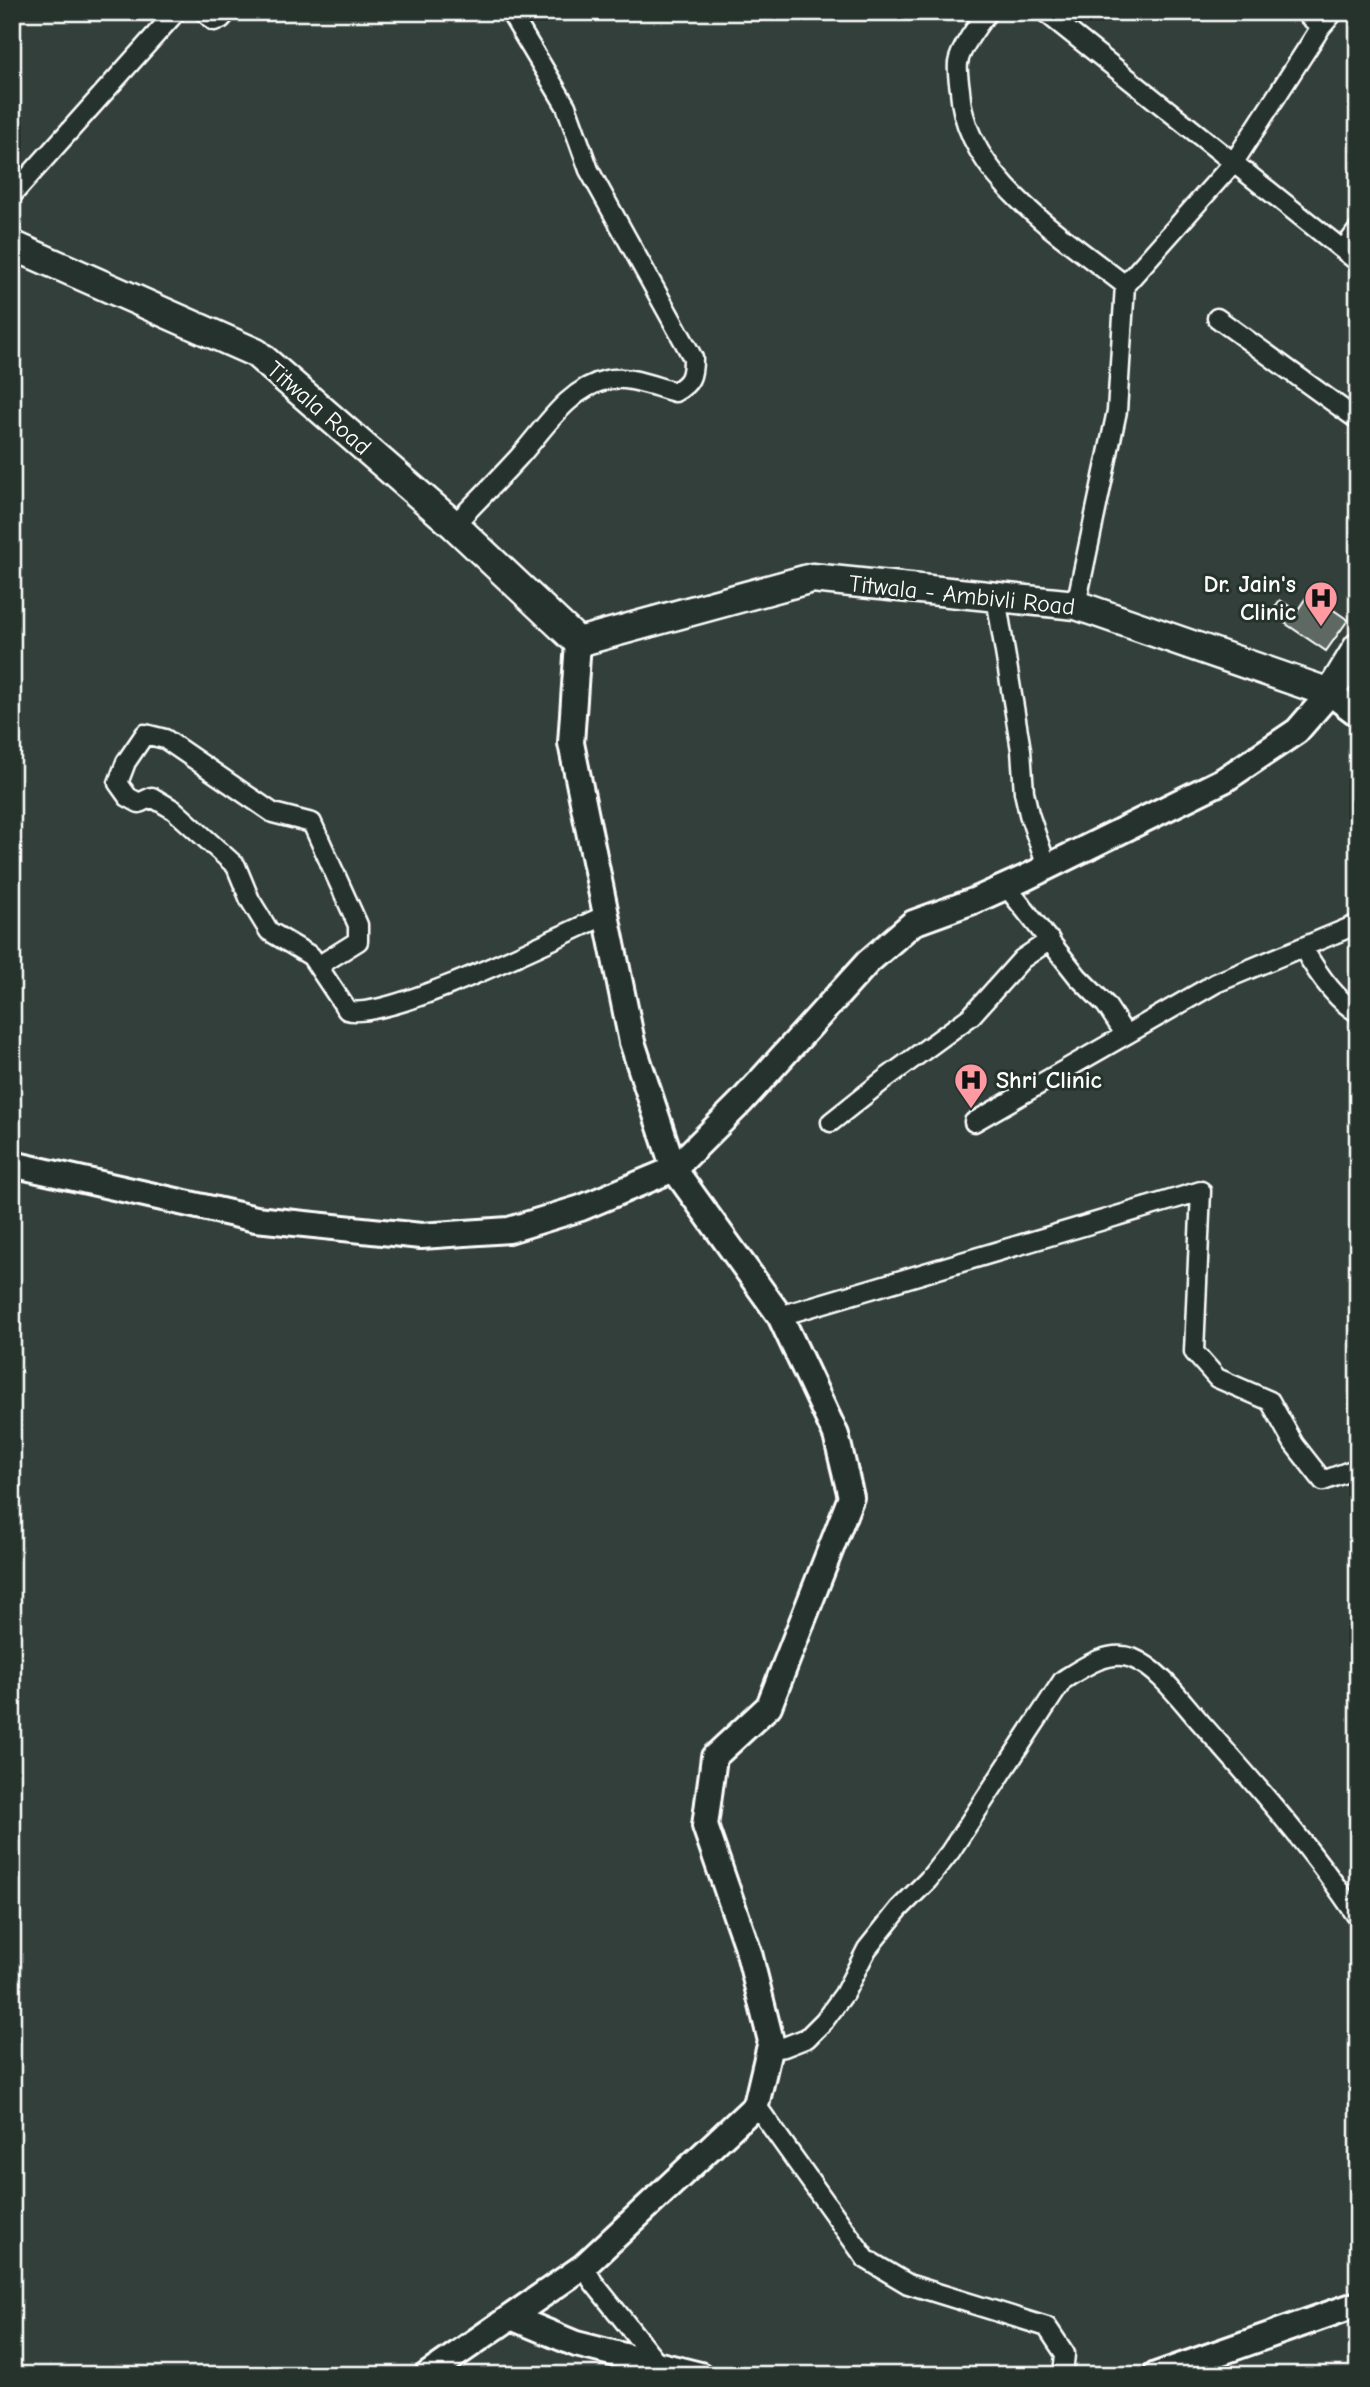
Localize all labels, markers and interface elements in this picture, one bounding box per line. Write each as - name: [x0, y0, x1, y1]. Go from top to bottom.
- street label: Titwala Road: [261, 355, 377, 461]
- street label: Titwala - Ambivli Road: [848, 569, 1076, 621]
- place label: Dr. Jain's Clinic: [1203, 570, 1296, 626]
- hospital icon: Dr. Jain's Clinic: [1302, 579, 1340, 628]
- hospital icon: Shri Clinic: [952, 1061, 990, 1110]
- place label: Shri Clinic: [996, 1066, 1102, 1094]

